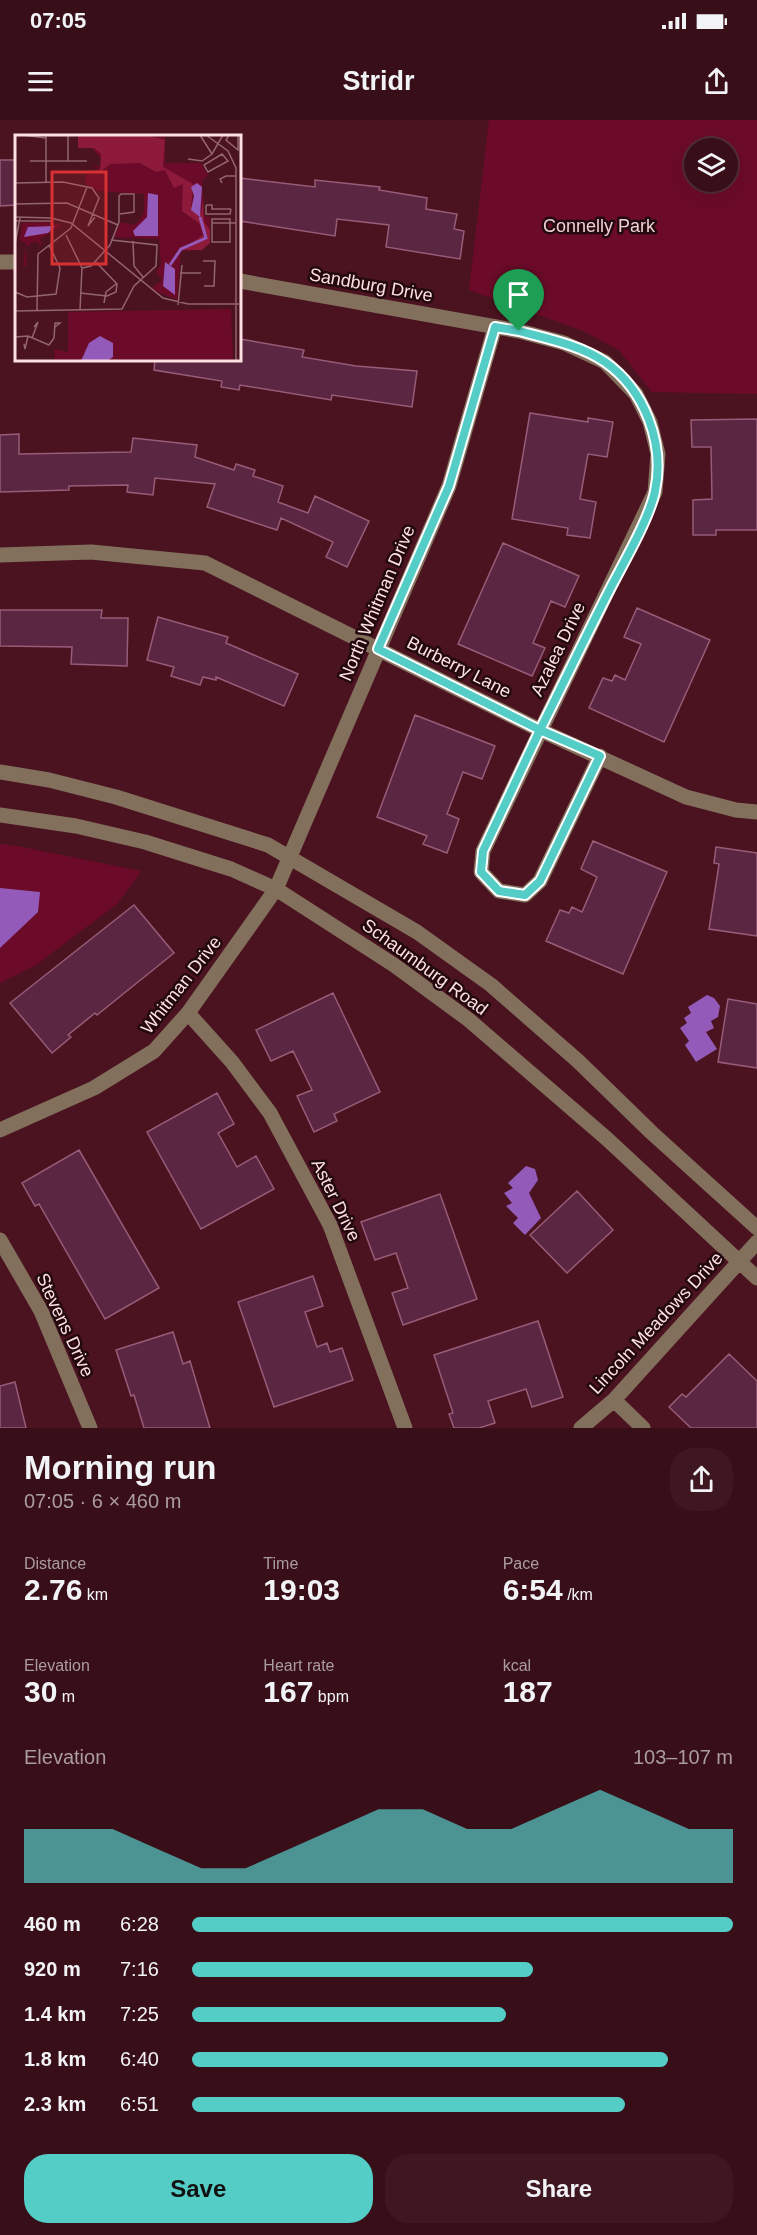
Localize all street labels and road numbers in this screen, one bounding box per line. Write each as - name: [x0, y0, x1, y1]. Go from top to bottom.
- street label: Sandburg Drive: [308, 264, 434, 306]
- street label: North Whitman Drive: [335, 522, 419, 684]
- street label: Azalea Drive: [527, 599, 589, 699]
- street label: Burberry Lane: [404, 632, 514, 702]
- street label: Schaumburg Road: [358, 915, 492, 1019]
- street label: Whitman Drive: [137, 932, 225, 1038]
- street label: Aster Drive: [308, 1156, 364, 1244]
- street label: Lincoln Meadows Drive: [585, 1248, 727, 1398]
- street label: Stevens Drive: [32, 1270, 98, 1380]

